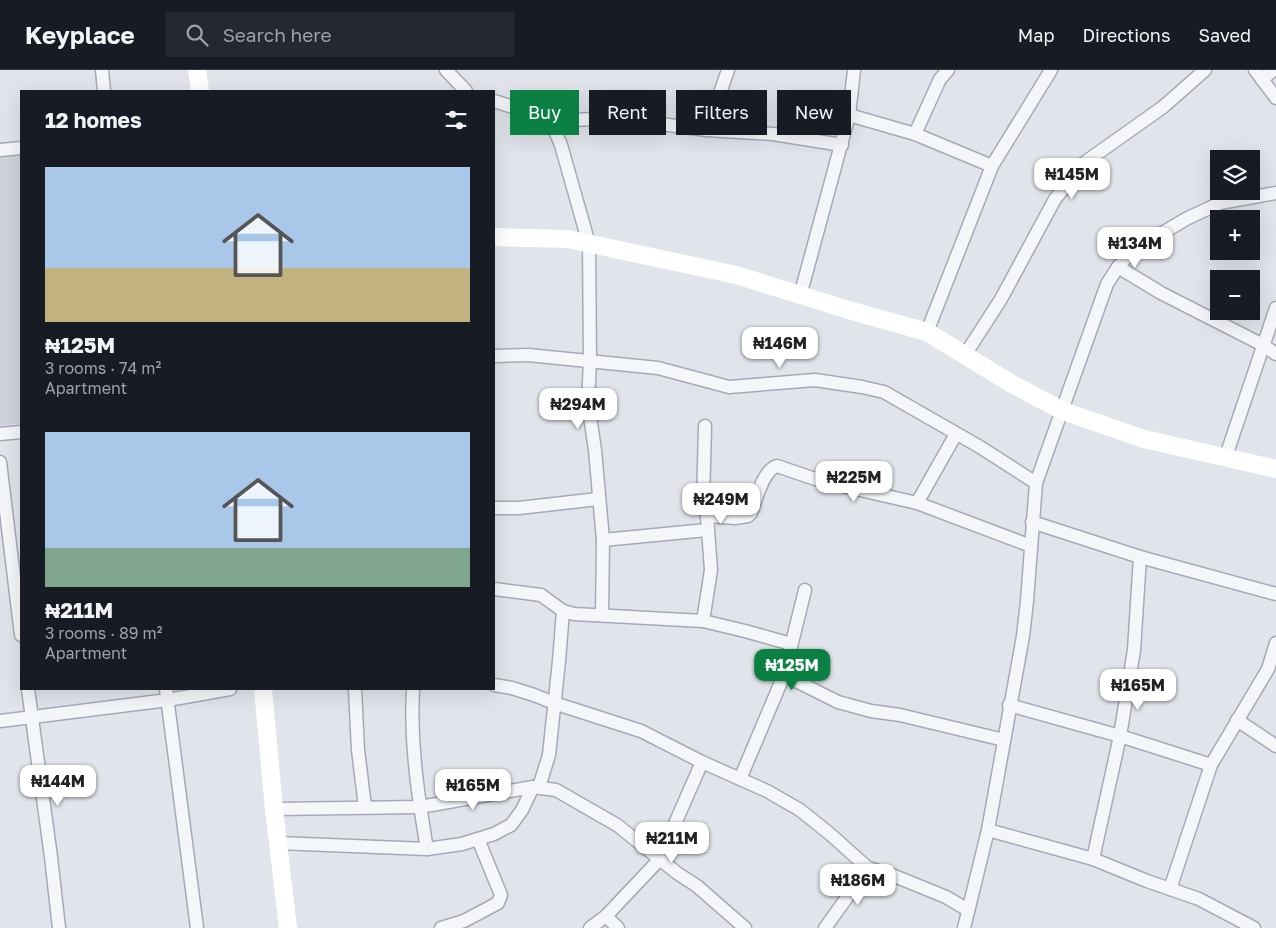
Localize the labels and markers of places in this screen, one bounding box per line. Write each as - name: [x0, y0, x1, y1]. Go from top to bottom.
- pin: ₦145M: [1037, 158, 1107, 200]
- pin: ₦134M: [1100, 226, 1170, 269]
- pin: ₦146M: [745, 326, 815, 369]
- pin: ₦294M: [543, 388, 613, 430]
- pin: ₦225M: [819, 460, 889, 503]
- pin: ₦249M: [686, 482, 756, 525]
- pin: ₦125M: [757, 648, 827, 691]
- pin: ₦165M: [1103, 668, 1173, 711]
- pin: ₦144M: [23, 764, 93, 807]
- pin: ₦165M: [438, 768, 508, 811]
- pin: ₦211M: [637, 822, 707, 864]
- pin: ₦186M: [823, 864, 893, 906]

